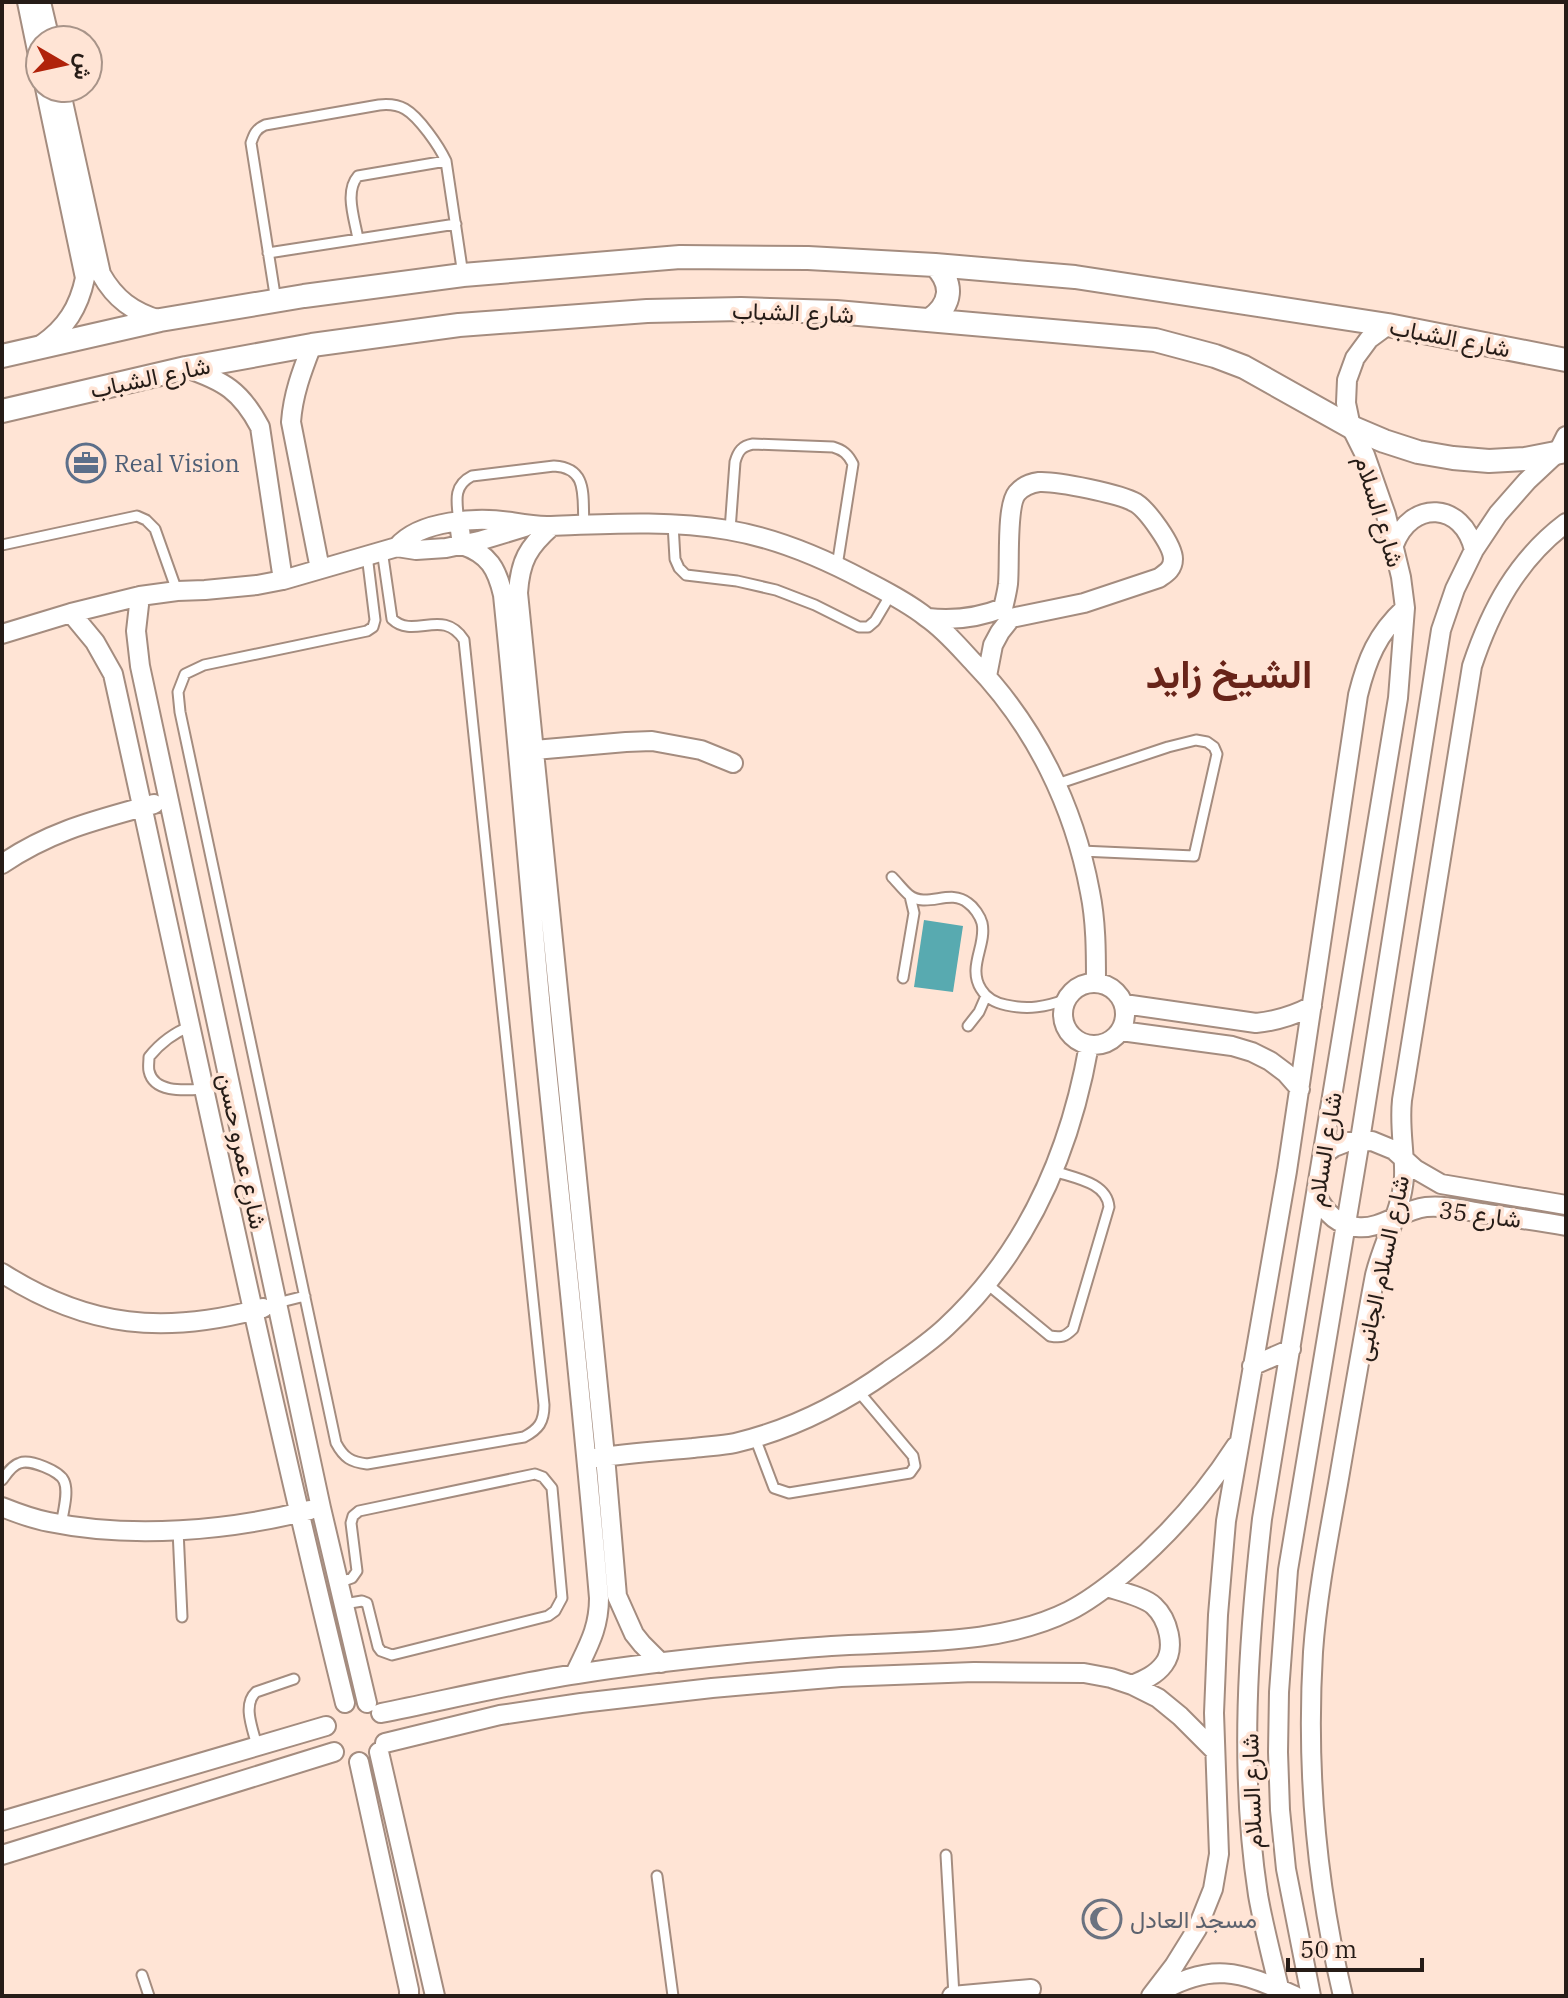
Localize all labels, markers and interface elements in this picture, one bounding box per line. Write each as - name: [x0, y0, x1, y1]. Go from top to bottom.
- north arrow: [24, 24, 104, 104]
- text: ش: [68, 52, 101, 83]
- street label: شارع الشباب: [731, 294, 855, 331]
- street label: شارع الشباب: [1387, 310, 1513, 365]
- street label: شارع الشباب: [87, 349, 213, 406]
- office icon: Real Vision: [65, 442, 107, 484]
- place label: Real Vision: [114, 447, 240, 479]
- street label: شارع السلام: [1347, 451, 1412, 571]
- district label: الشيخ زايد: [1146, 647, 1312, 702]
- street label: شارع عمرو حسن: [210, 1070, 275, 1232]
- street label: شارع السلام: [1299, 1090, 1350, 1209]
- street label: شارع السلام الجانبى: [1346, 1172, 1417, 1364]
- street label: شارع 35: [1437, 1193, 1523, 1236]
- street label: شارع السلام: [1233, 1733, 1270, 1849]
- mosque icon: مسجد العادل: [1081, 1898, 1123, 1940]
- place label: مسجد العادل: [1130, 1903, 1257, 1935]
- scale bar: [1288, 1922, 1422, 1972]
- text: 50 m: [1300, 1933, 1357, 1965]

